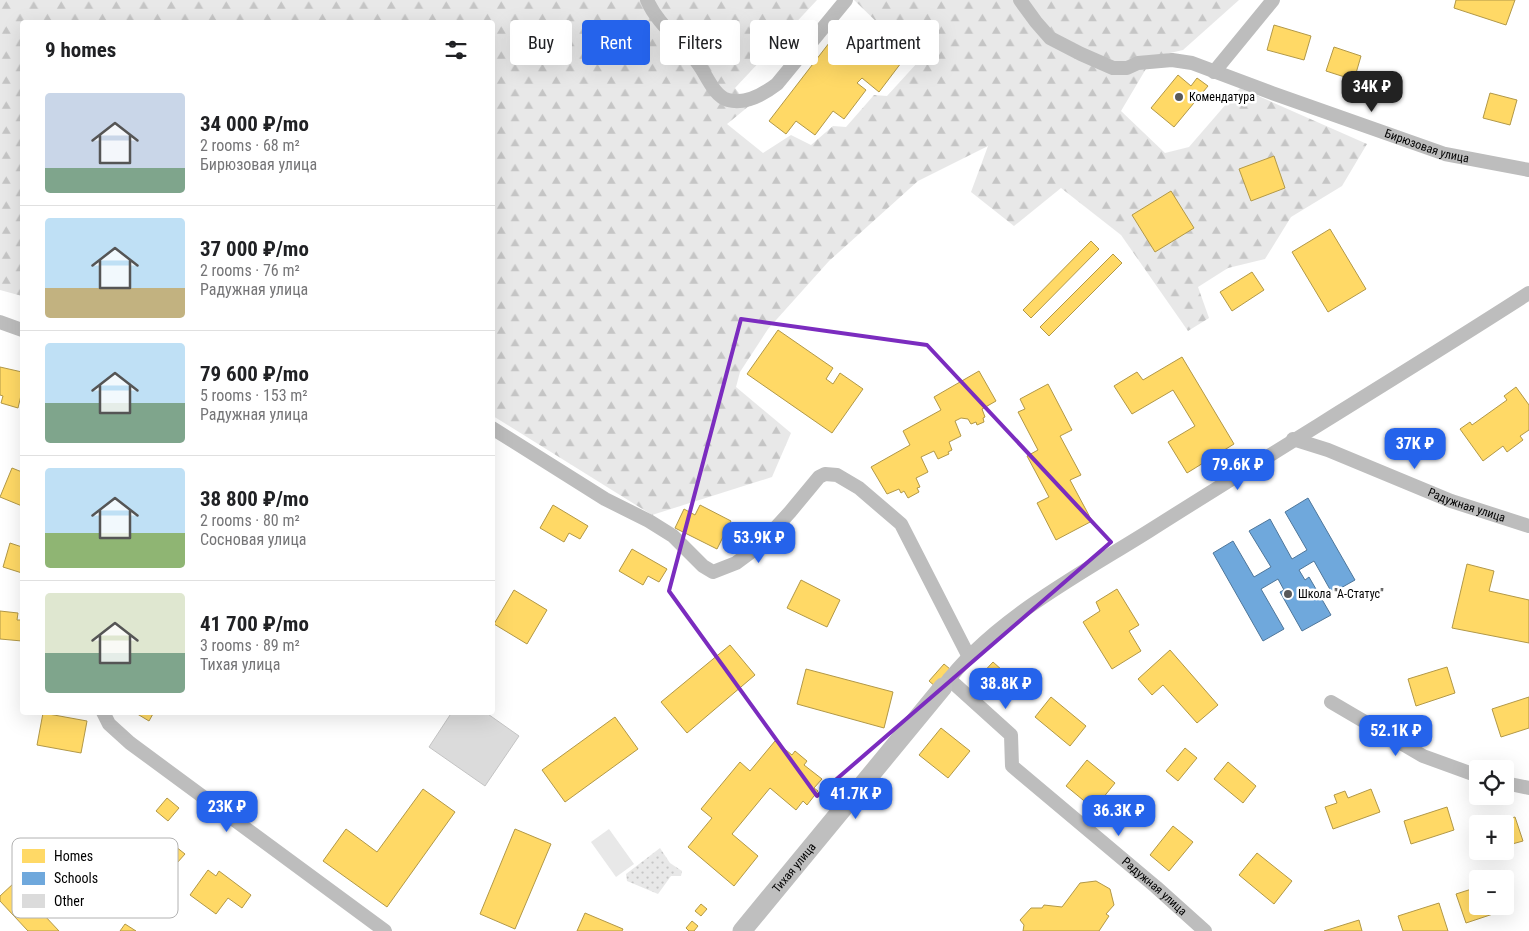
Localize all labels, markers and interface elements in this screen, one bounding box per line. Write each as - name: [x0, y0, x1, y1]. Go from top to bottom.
- chip: Buy: [510, 20, 572, 65]
- chip: Rent: [582, 20, 650, 65]
- chip: Filters: [660, 20, 740, 65]
- chip: New: [750, 20, 818, 65]
- chip: Apartment: [828, 20, 939, 65]
- icon: filters: [442, 36, 470, 64]
- text: 9 homes: [45, 38, 116, 62]
- pin: 34K ₽: [1337, 70, 1407, 113]
- text: 34K ₽: [1353, 77, 1391, 96]
- place label: Комендатура: [1189, 90, 1255, 104]
- marker: Комендатура: [1173, 91, 1185, 103]
- text: 34 000 ₽/mo: [200, 112, 309, 136]
- icon: home: [85, 113, 145, 173]
- street label: Бирюзовая улица: [1383, 126, 1471, 165]
- text: 2 rooms · 68 m²: [200, 136, 300, 155]
- text: Бирюзовая улица: [200, 155, 317, 174]
- text: 37 000 ₽/mo: [200, 237, 309, 261]
- icon: home: [85, 238, 145, 298]
- text: 2 rooms · 76 m²: [200, 261, 300, 280]
- text: Радужная улица: [200, 280, 308, 299]
- text: 79 600 ₽/mo: [200, 362, 309, 386]
- icon: home: [85, 363, 145, 423]
- text: 5 rooms · 153 m²: [200, 386, 308, 405]
- text: Радужная улица: [200, 405, 308, 424]
- pin: 37K ₽: [1380, 428, 1450, 470]
- text: 37K ₽: [1396, 434, 1434, 453]
- pin: 79.6K ₽: [1192, 448, 1284, 491]
- text: 79.6K ₽: [1212, 455, 1264, 474]
- street label: Радужная улица: [1426, 485, 1507, 525]
- text: 38 800 ₽/mo: [200, 487, 309, 511]
- icon: home: [85, 488, 145, 548]
- text: 2 rooms · 80 m²: [200, 511, 300, 530]
- pin: 53.9K ₽: [713, 522, 805, 564]
- text: 53.9K ₽: [733, 528, 785, 547]
- text: Сосновая улица: [200, 530, 306, 549]
- place label: Школа "А-Статус": [1298, 587, 1384, 601]
- marker: Школа "А-Статус": [1282, 588, 1294, 600]
- text: 41 700 ₽/mo: [200, 612, 309, 636]
- icon: home: [85, 613, 145, 673]
- text: 3 rooms · 89 m²: [200, 636, 300, 655]
- text: Тихая улица: [200, 655, 280, 674]
- pin: 38.8K ₽: [960, 668, 1052, 710]
- text: 38.8K ₽: [980, 674, 1032, 693]
- pin: 52.1K ₽: [1350, 714, 1442, 757]
- text: 52.1K ₽: [1370, 721, 1422, 740]
- map controls: [1469, 760, 1514, 915]
- button: locate: [1469, 760, 1514, 805]
- pin: 41.7K ₽: [810, 778, 902, 820]
- text: 41.7K ₽: [830, 784, 882, 803]
- pin: 23K ₽: [192, 790, 262, 833]
- pin: 36.3K ₽: [1073, 794, 1165, 837]
- text: 23K ₽: [208, 797, 246, 816]
- text: 36.3K ₽: [1093, 801, 1145, 820]
- button: +: [1469, 815, 1514, 860]
- legend: [12, 838, 178, 918]
- street label: Тихая улица: [770, 840, 819, 895]
- text: Homes: [54, 848, 93, 864]
- street label: Радужная улица: [1119, 854, 1190, 918]
- text: Schools: [54, 870, 98, 886]
- button: −: [1469, 870, 1514, 915]
- text: Other: [54, 893, 84, 909]

